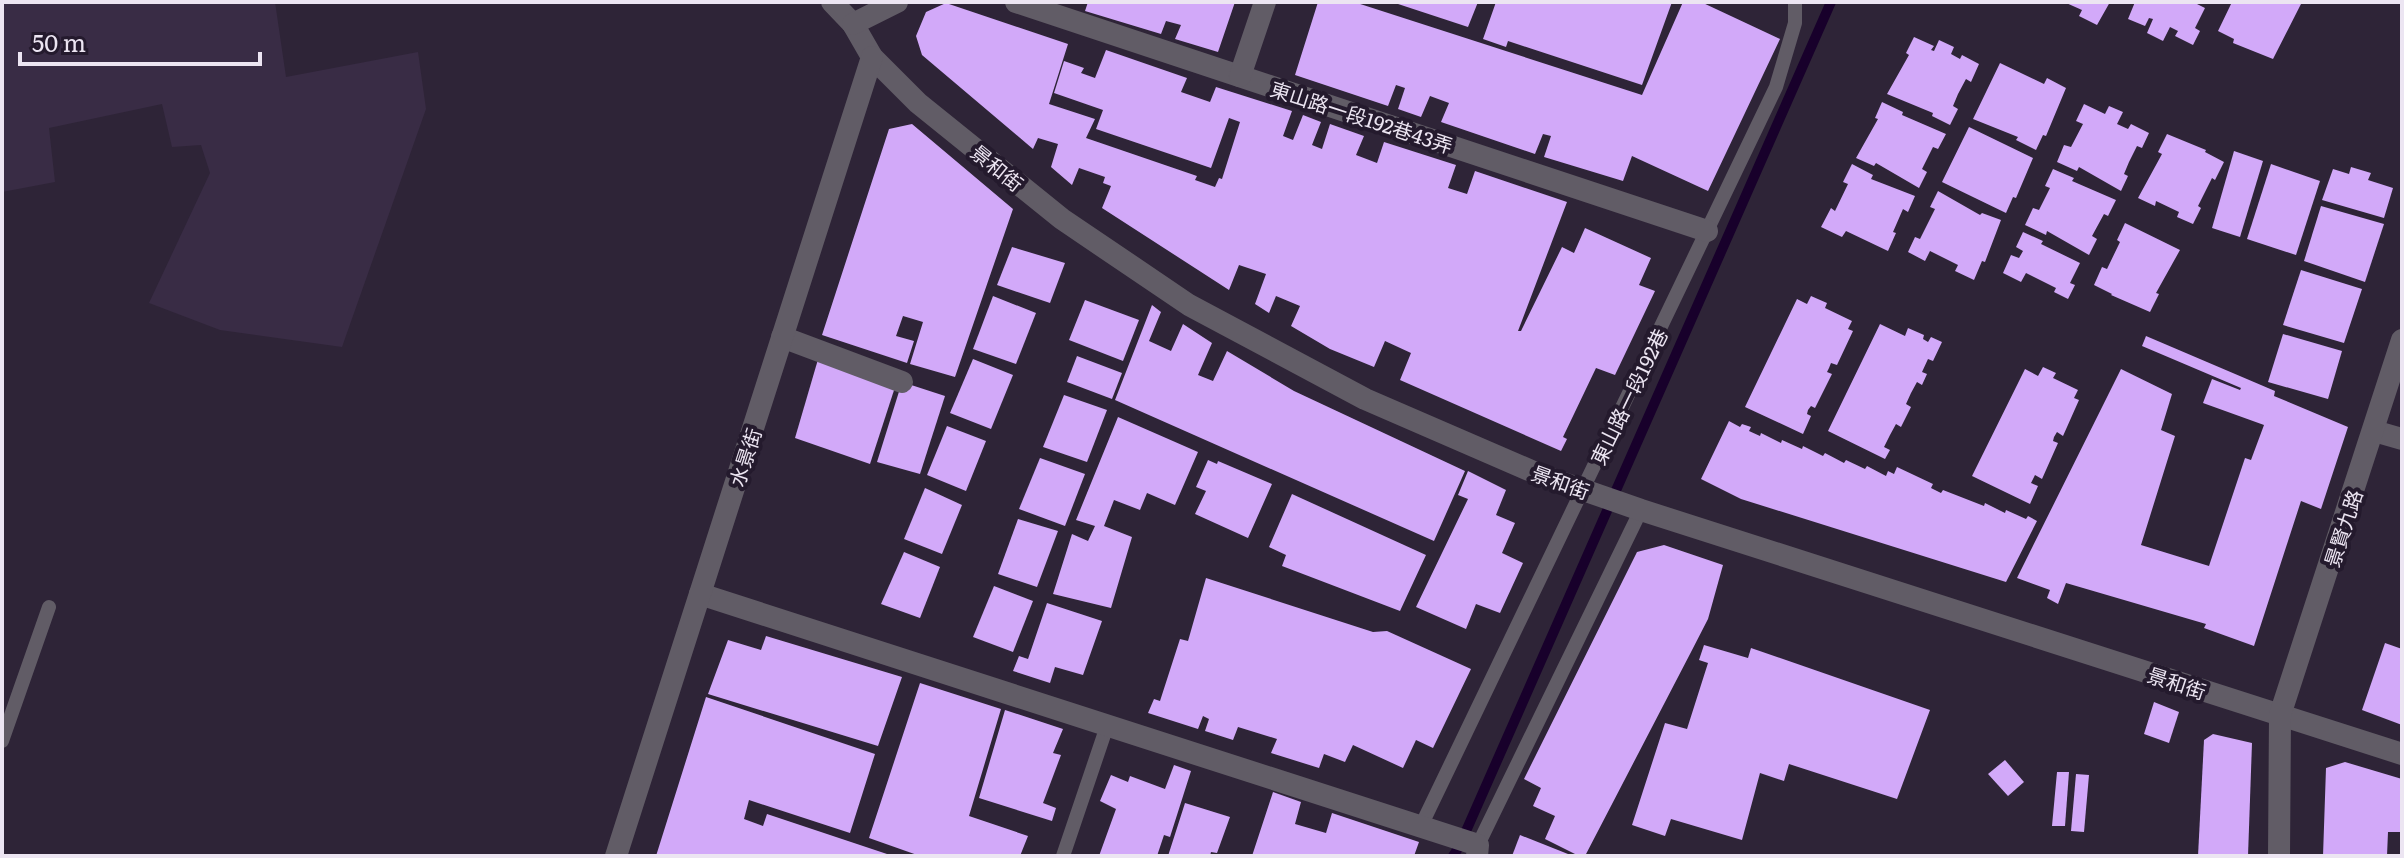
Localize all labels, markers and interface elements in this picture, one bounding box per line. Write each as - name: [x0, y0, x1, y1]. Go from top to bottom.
- scale bar: [20, 16, 260, 66]
- text: 50 m: [32, 24, 86, 59]
- street label: 東山路一段192巷43弄: [1267, 72, 1457, 160]
- street label: 景和街: [965, 136, 1031, 198]
- street label: 東山路一段192巷: [1582, 323, 1674, 469]
- street label: 水景街: [720, 424, 768, 490]
- street label: 景和街: [1528, 457, 1594, 505]
- street label: 景賢九路: [2315, 485, 2369, 571]
- street label: 景和街: [2144, 658, 2210, 706]

